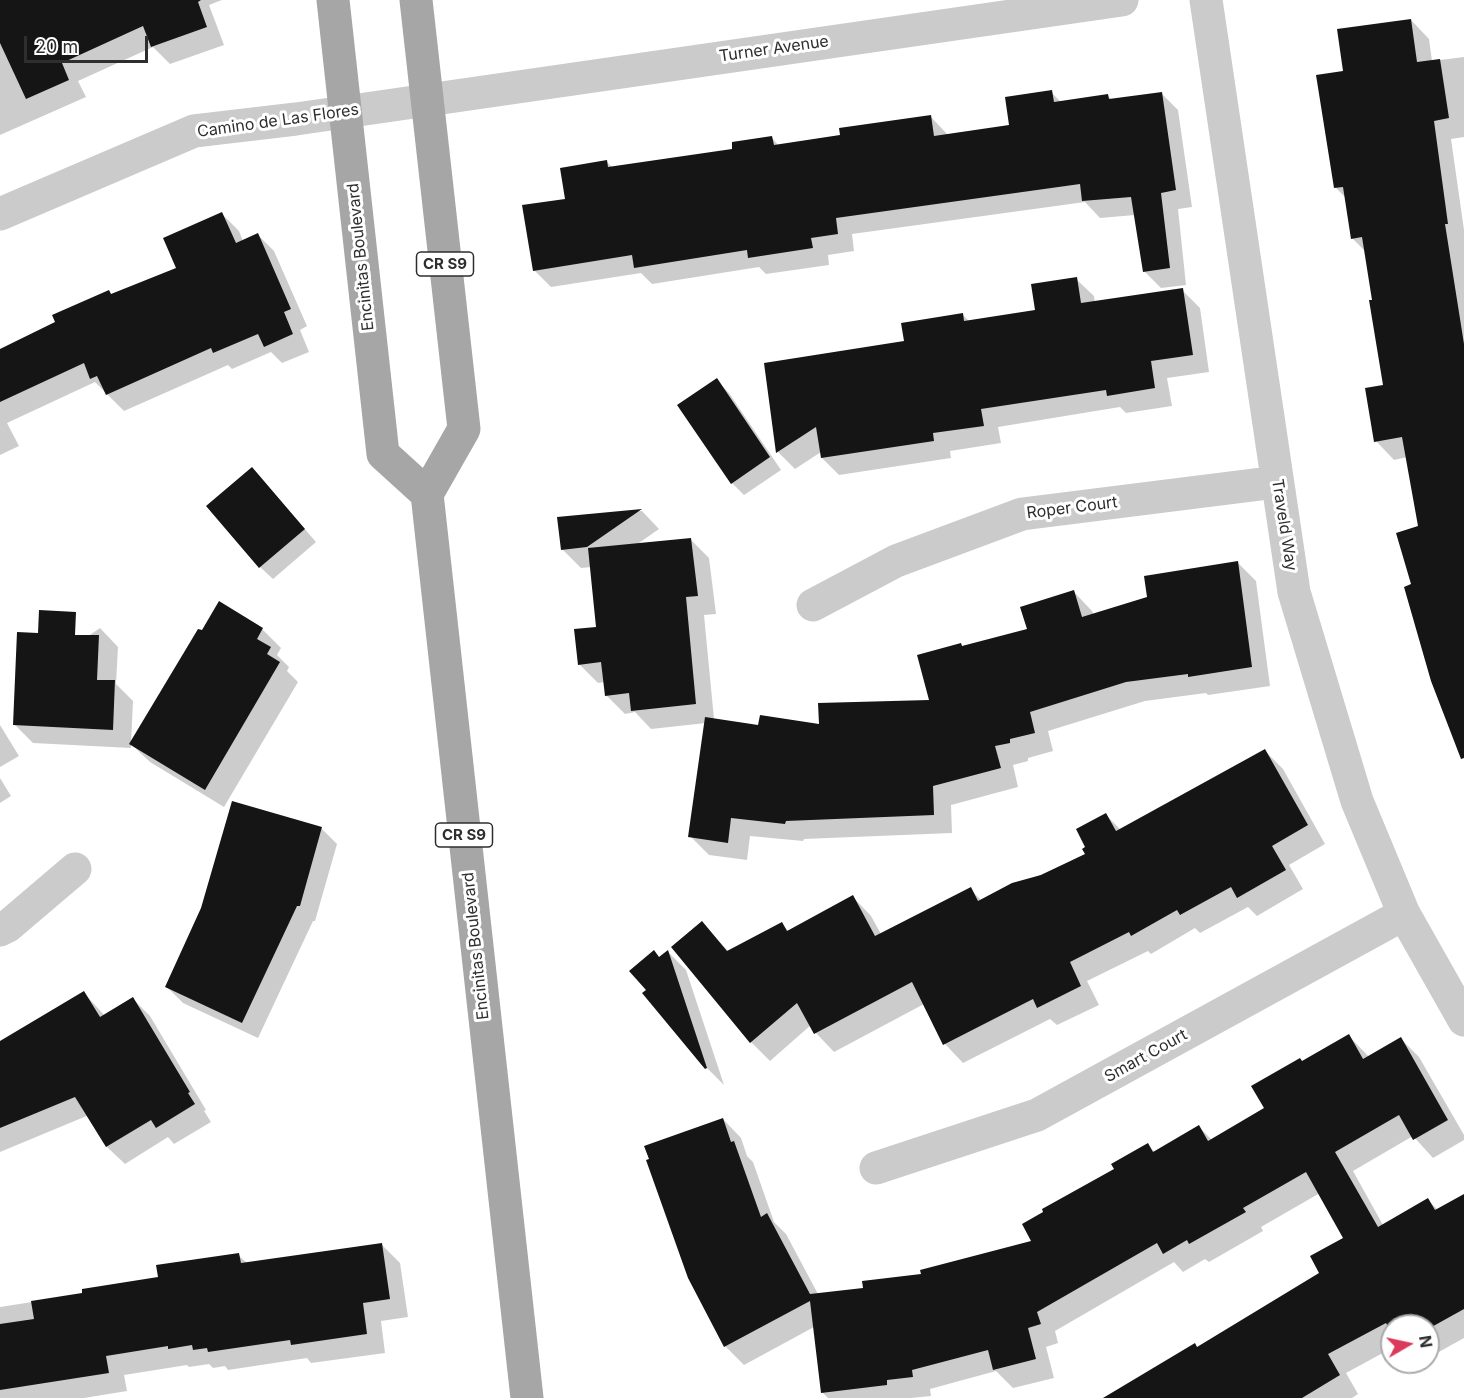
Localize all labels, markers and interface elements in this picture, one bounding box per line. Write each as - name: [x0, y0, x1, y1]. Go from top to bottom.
- scale bar: [27, 24, 152, 62]
- street label: Turner Avenue: [718, 32, 830, 66]
- text: 20 m: [35, 36, 78, 57]
- street label: Camino de Las Flores: [196, 100, 360, 142]
- street label: Encinitas Boulevard: [344, 182, 378, 332]
- road number: CR S9: [416, 252, 474, 276]
- street label: Traveld Way: [1267, 478, 1301, 572]
- street label: Roper Court: [1025, 493, 1119, 523]
- road number: CR S9: [436, 823, 492, 847]
- street label: Encinitas Boulevard: [459, 871, 493, 1021]
- street label: Smart Court: [1101, 1025, 1191, 1087]
- north arrow: [1380, 1314, 1440, 1374]
- text: N: [1415, 1334, 1437, 1349]

